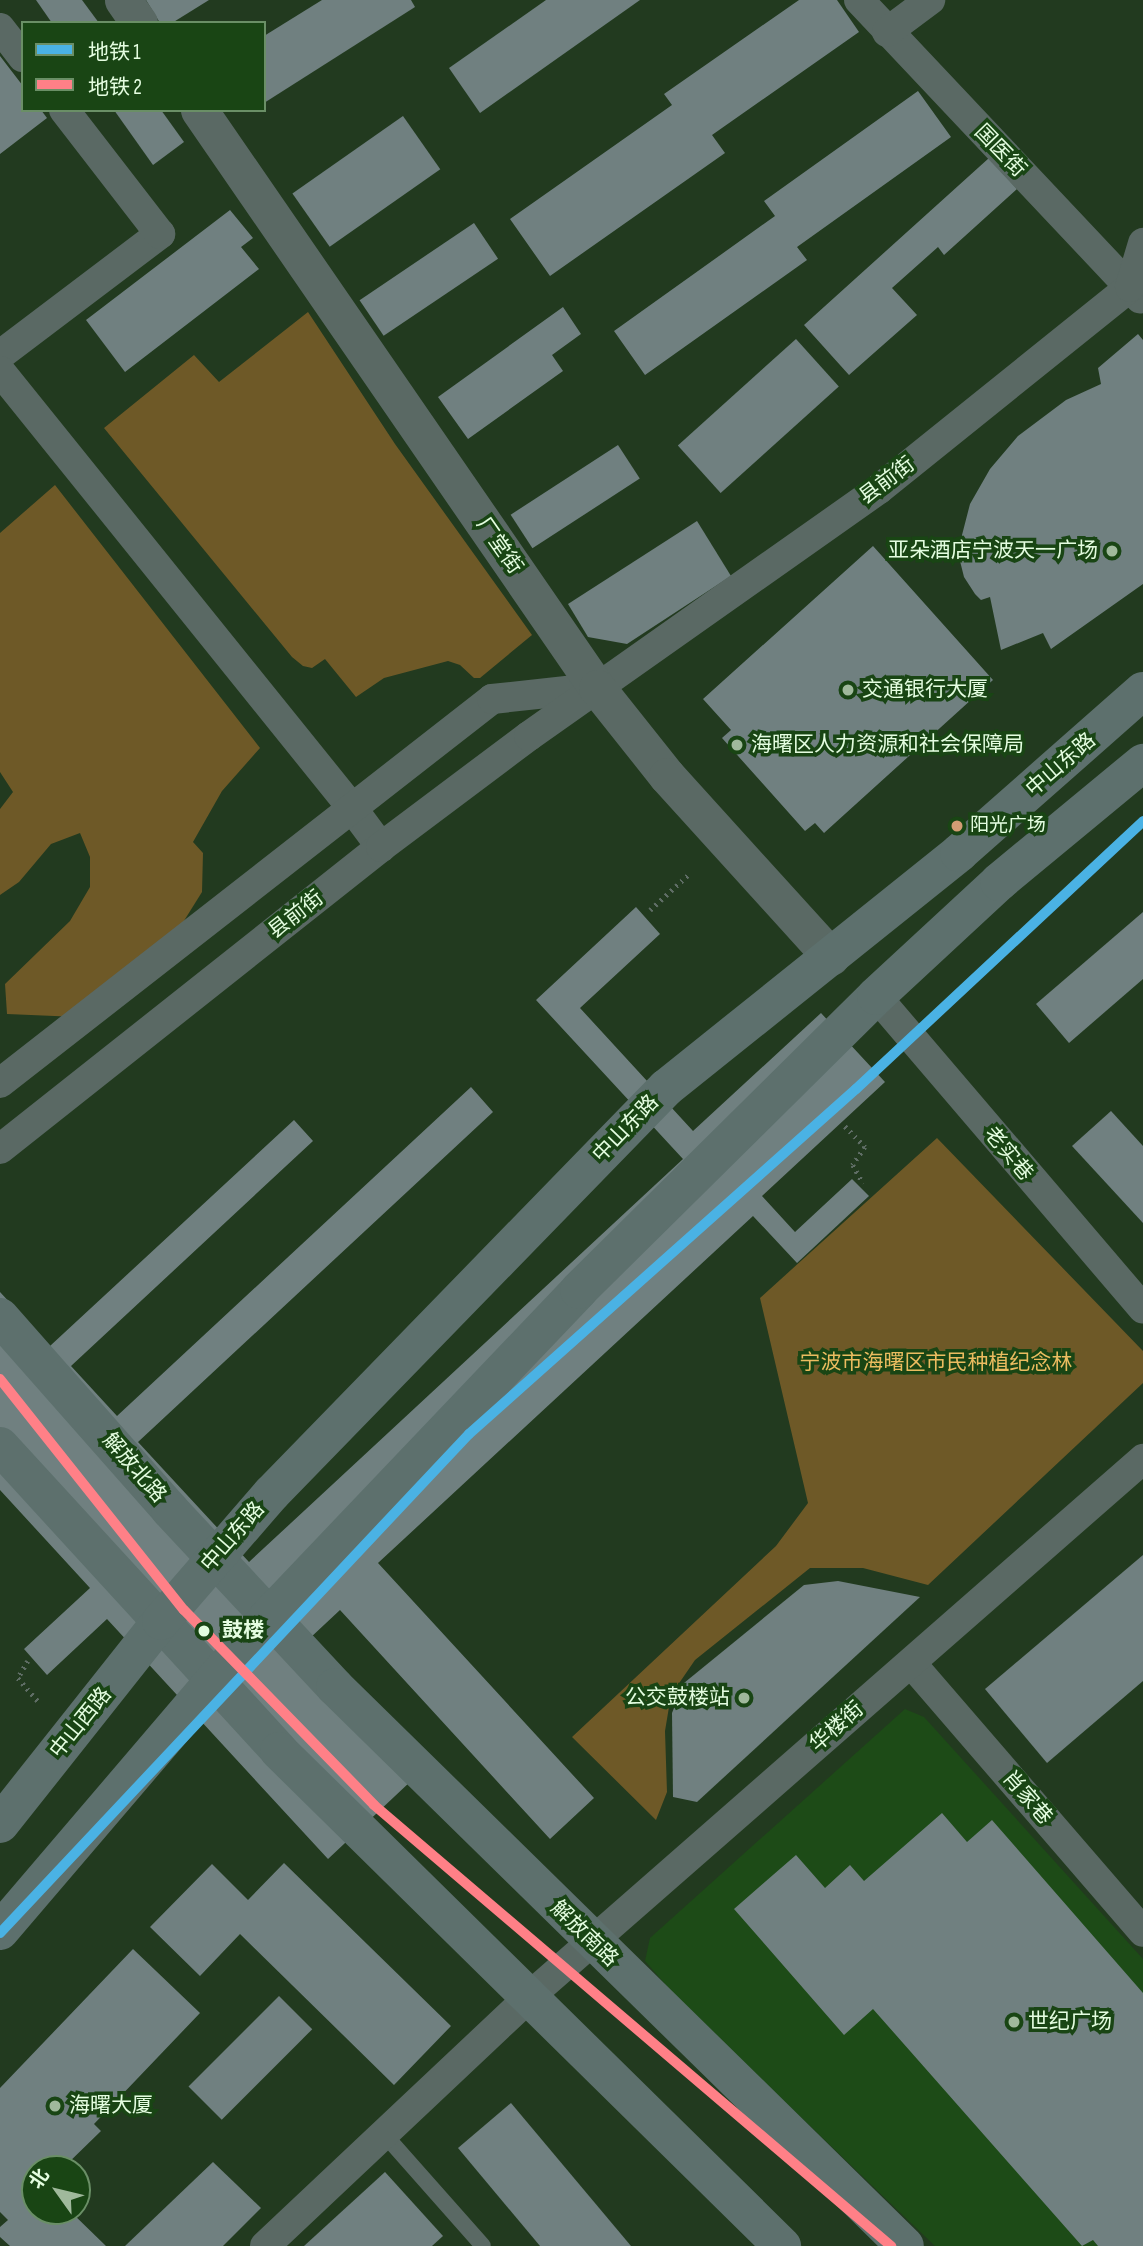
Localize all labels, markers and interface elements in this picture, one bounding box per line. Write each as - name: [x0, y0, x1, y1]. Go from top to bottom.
- legend: [21, 21, 266, 112]
- text: 地铁 1: [88, 40, 141, 65]
- text: 地铁 2: [88, 75, 142, 100]
- street label: 国医街: [969, 120, 1031, 182]
- street label: 县前街: [854, 452, 920, 510]
- street label: 厂堂街: [471, 513, 527, 579]
- place label: 亚朵酒店宁波天一广场: [888, 538, 1098, 564]
- marker: 亚朵酒店宁波天一广场: [1104, 543, 1120, 559]
- place label: 交通银行大厦: [862, 677, 988, 703]
- marker: 交通银行大厦: [840, 682, 856, 698]
- street label: 中山东路: [1021, 728, 1101, 802]
- place label: 海曙区人力资源和社会保障局: [751, 732, 1024, 758]
- marker: 海曙区人力资源和社会保障局: [729, 737, 745, 753]
- place label: 阳光广场: [970, 815, 1046, 837]
- marker: 阳光广场: [950, 819, 964, 833]
- street label: 县前街: [263, 886, 329, 944]
- street label: 中山东路: [588, 1090, 664, 1168]
- street label: 老实巷: [978, 1122, 1038, 1186]
- park label: 宁波市海曙区市民种植纪念林: [800, 1350, 1072, 1376]
- street label: 解放北路: [97, 1428, 171, 1508]
- street label: 中山东路: [196, 1497, 270, 1577]
- place label: 鼓楼: [222, 1618, 264, 1644]
- marker: 鼓楼: [193, 1620, 215, 1642]
- street label: 中山西路: [45, 1682, 117, 1764]
- place label: 公交鼓楼站: [625, 1685, 730, 1711]
- marker: 公交鼓楼站: [736, 1690, 752, 1706]
- street label: 华楼街: [805, 1697, 869, 1757]
- street label: 肖家巷: [997, 1766, 1057, 1830]
- street label: 解放南路: [545, 1896, 623, 1972]
- place label: 世纪广场: [1028, 2009, 1112, 2035]
- marker: 世纪广场: [1006, 2014, 1022, 2030]
- place label: 海曙大厦: [69, 2093, 153, 2119]
- marker: 海曙大厦: [47, 2098, 63, 2114]
- north arrow: [21, 2155, 91, 2225]
- text: 北: [25, 2165, 55, 2193]

